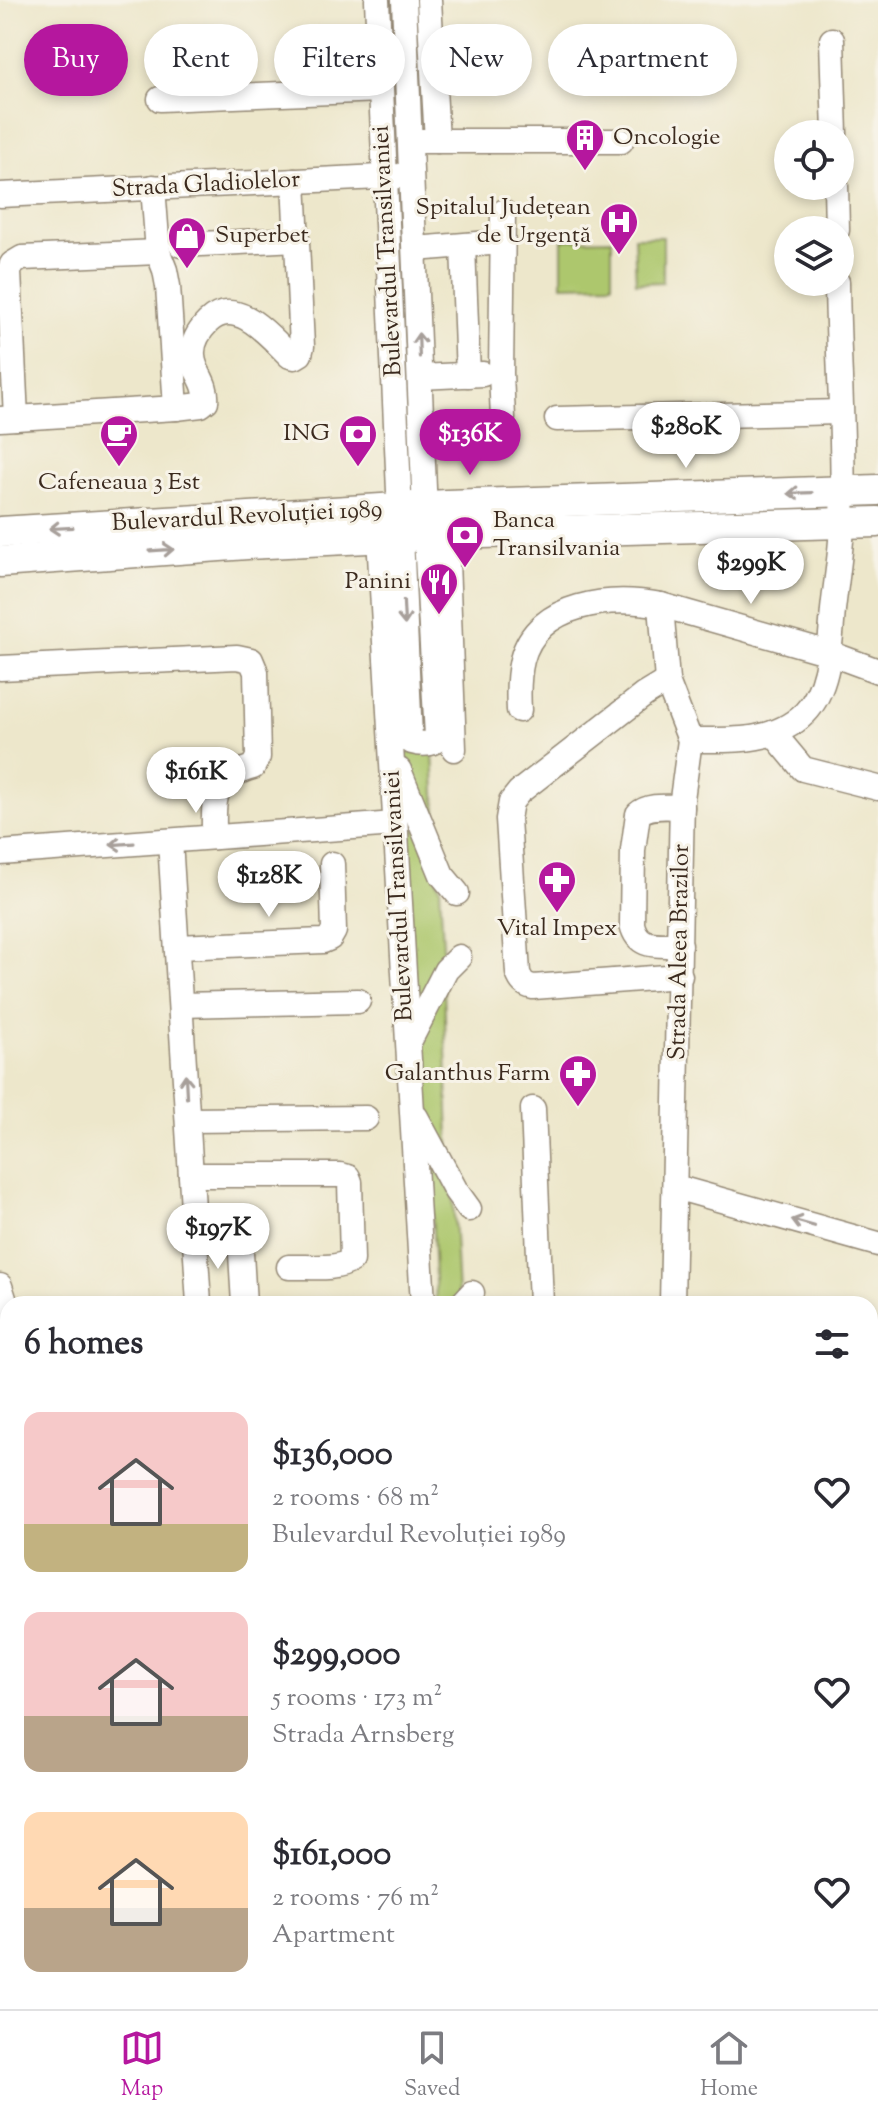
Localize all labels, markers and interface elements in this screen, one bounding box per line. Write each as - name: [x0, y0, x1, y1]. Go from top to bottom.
- chip: Buy: [24, 24, 128, 96]
- chip: Rent: [144, 24, 258, 96]
- chip: Filters: [274, 24, 405, 96]
- chip: New: [421, 24, 532, 96]
- chip: Apartment: [548, 24, 737, 96]
- building icon: Oncologie: [564, 117, 606, 172]
- map controls: [774, 120, 854, 296]
- button: locate: [774, 120, 854, 200]
- place label: Oncologie: [613, 121, 720, 155]
- street label: Bulevardul Transilvaniei: [364, 124, 412, 378]
- street label: Strada Gladiolelor: [111, 163, 301, 207]
- place label: Spitalul Județean de Urgență: [416, 191, 591, 253]
- hospital icon: Spitalul Județean de Urgență: [598, 201, 640, 256]
- shop icon: Superbet: [166, 215, 208, 270]
- button: layers: [774, 216, 854, 296]
- place label: Superbet: [215, 219, 309, 253]
- one-way arrow: [411, 332, 426, 359]
- pin: $280K: [630, 402, 742, 470]
- pin: $136K: [414, 409, 526, 477]
- text: $280K: [650, 409, 722, 446]
- cafe icon: Cafeneaua 3 Est: [98, 413, 140, 468]
- bank icon: ING: [337, 413, 379, 468]
- text: $136K: [438, 416, 502, 453]
- place label: ING: [283, 417, 330, 451]
- place label: Cafeneaua 3 Est: [38, 466, 200, 500]
- one-way arrow: [787, 485, 814, 500]
- street label: Bulevardul Revoluției 1989: [111, 493, 383, 541]
- place label: Banca Transilvania: [493, 504, 620, 566]
- bank icon: Banca Transilvania: [444, 514, 486, 569]
- one-way arrow: [48, 521, 75, 536]
- pin: $299K: [695, 538, 807, 606]
- one-way arrow: [148, 542, 175, 557]
- text: $299K: [716, 545, 786, 582]
- restaurant icon: Panini: [418, 561, 460, 616]
- place label: Panini: [345, 565, 411, 599]
- one-way arrow: [397, 599, 412, 626]
- pin: $161K: [140, 747, 252, 815]
- text: $161K: [164, 754, 228, 791]
- street label: Bulevardul Transilvaniei: [375, 769, 423, 1023]
- one-way arrow: [109, 837, 136, 852]
- street label: Strada Aleea Brazilor: [661, 844, 699, 1060]
- pin: $128K: [213, 851, 325, 919]
- text: $128K: [236, 858, 302, 895]
- pharmacy icon: Vital Impex: [536, 859, 578, 914]
- place label: Vital Impex: [497, 912, 617, 946]
- pharmacy icon: Galanthus Farm: [557, 1053, 599, 1108]
- place label: Galanthus Farm: [385, 1057, 550, 1091]
- one-way arrow: [178, 1073, 193, 1100]
- pin: $197K: [162, 1203, 274, 1271]
- text: $197K: [185, 1210, 251, 1247]
- one-way arrow: [790, 1214, 816, 1229]
- text: 6 homes: [24, 1320, 143, 1369]
- icon: filters: [810, 1322, 854, 1366]
- text: $136,000: [272, 1431, 393, 1480]
- icon: home: [88, 1444, 184, 1540]
- icon: heart: [810, 1470, 854, 1514]
- text: 2 rooms · 68 m²: [272, 1480, 439, 1517]
- text: Bulevardul Revoluției 1989: [272, 1517, 566, 1554]
- text: $299,000: [272, 1631, 401, 1680]
- icon: home: [88, 1644, 184, 1740]
- icon: heart: [810, 1670, 854, 1714]
- text: 5 rooms · 173 m²: [272, 1680, 442, 1717]
- text: Strada Arnsberg: [272, 1717, 454, 1754]
- text: $161,000: [272, 1831, 391, 1880]
- icon: home: [88, 1844, 184, 1940]
- icon: heart: [810, 1870, 854, 1914]
- text: 2 rooms · 76 m²: [272, 1880, 439, 1917]
- text: Apartment: [272, 1917, 395, 1954]
- tab: Map: [120, 2026, 164, 2106]
- tab: Saved: [404, 2026, 460, 2106]
- tab: Home: [700, 2026, 758, 2106]

